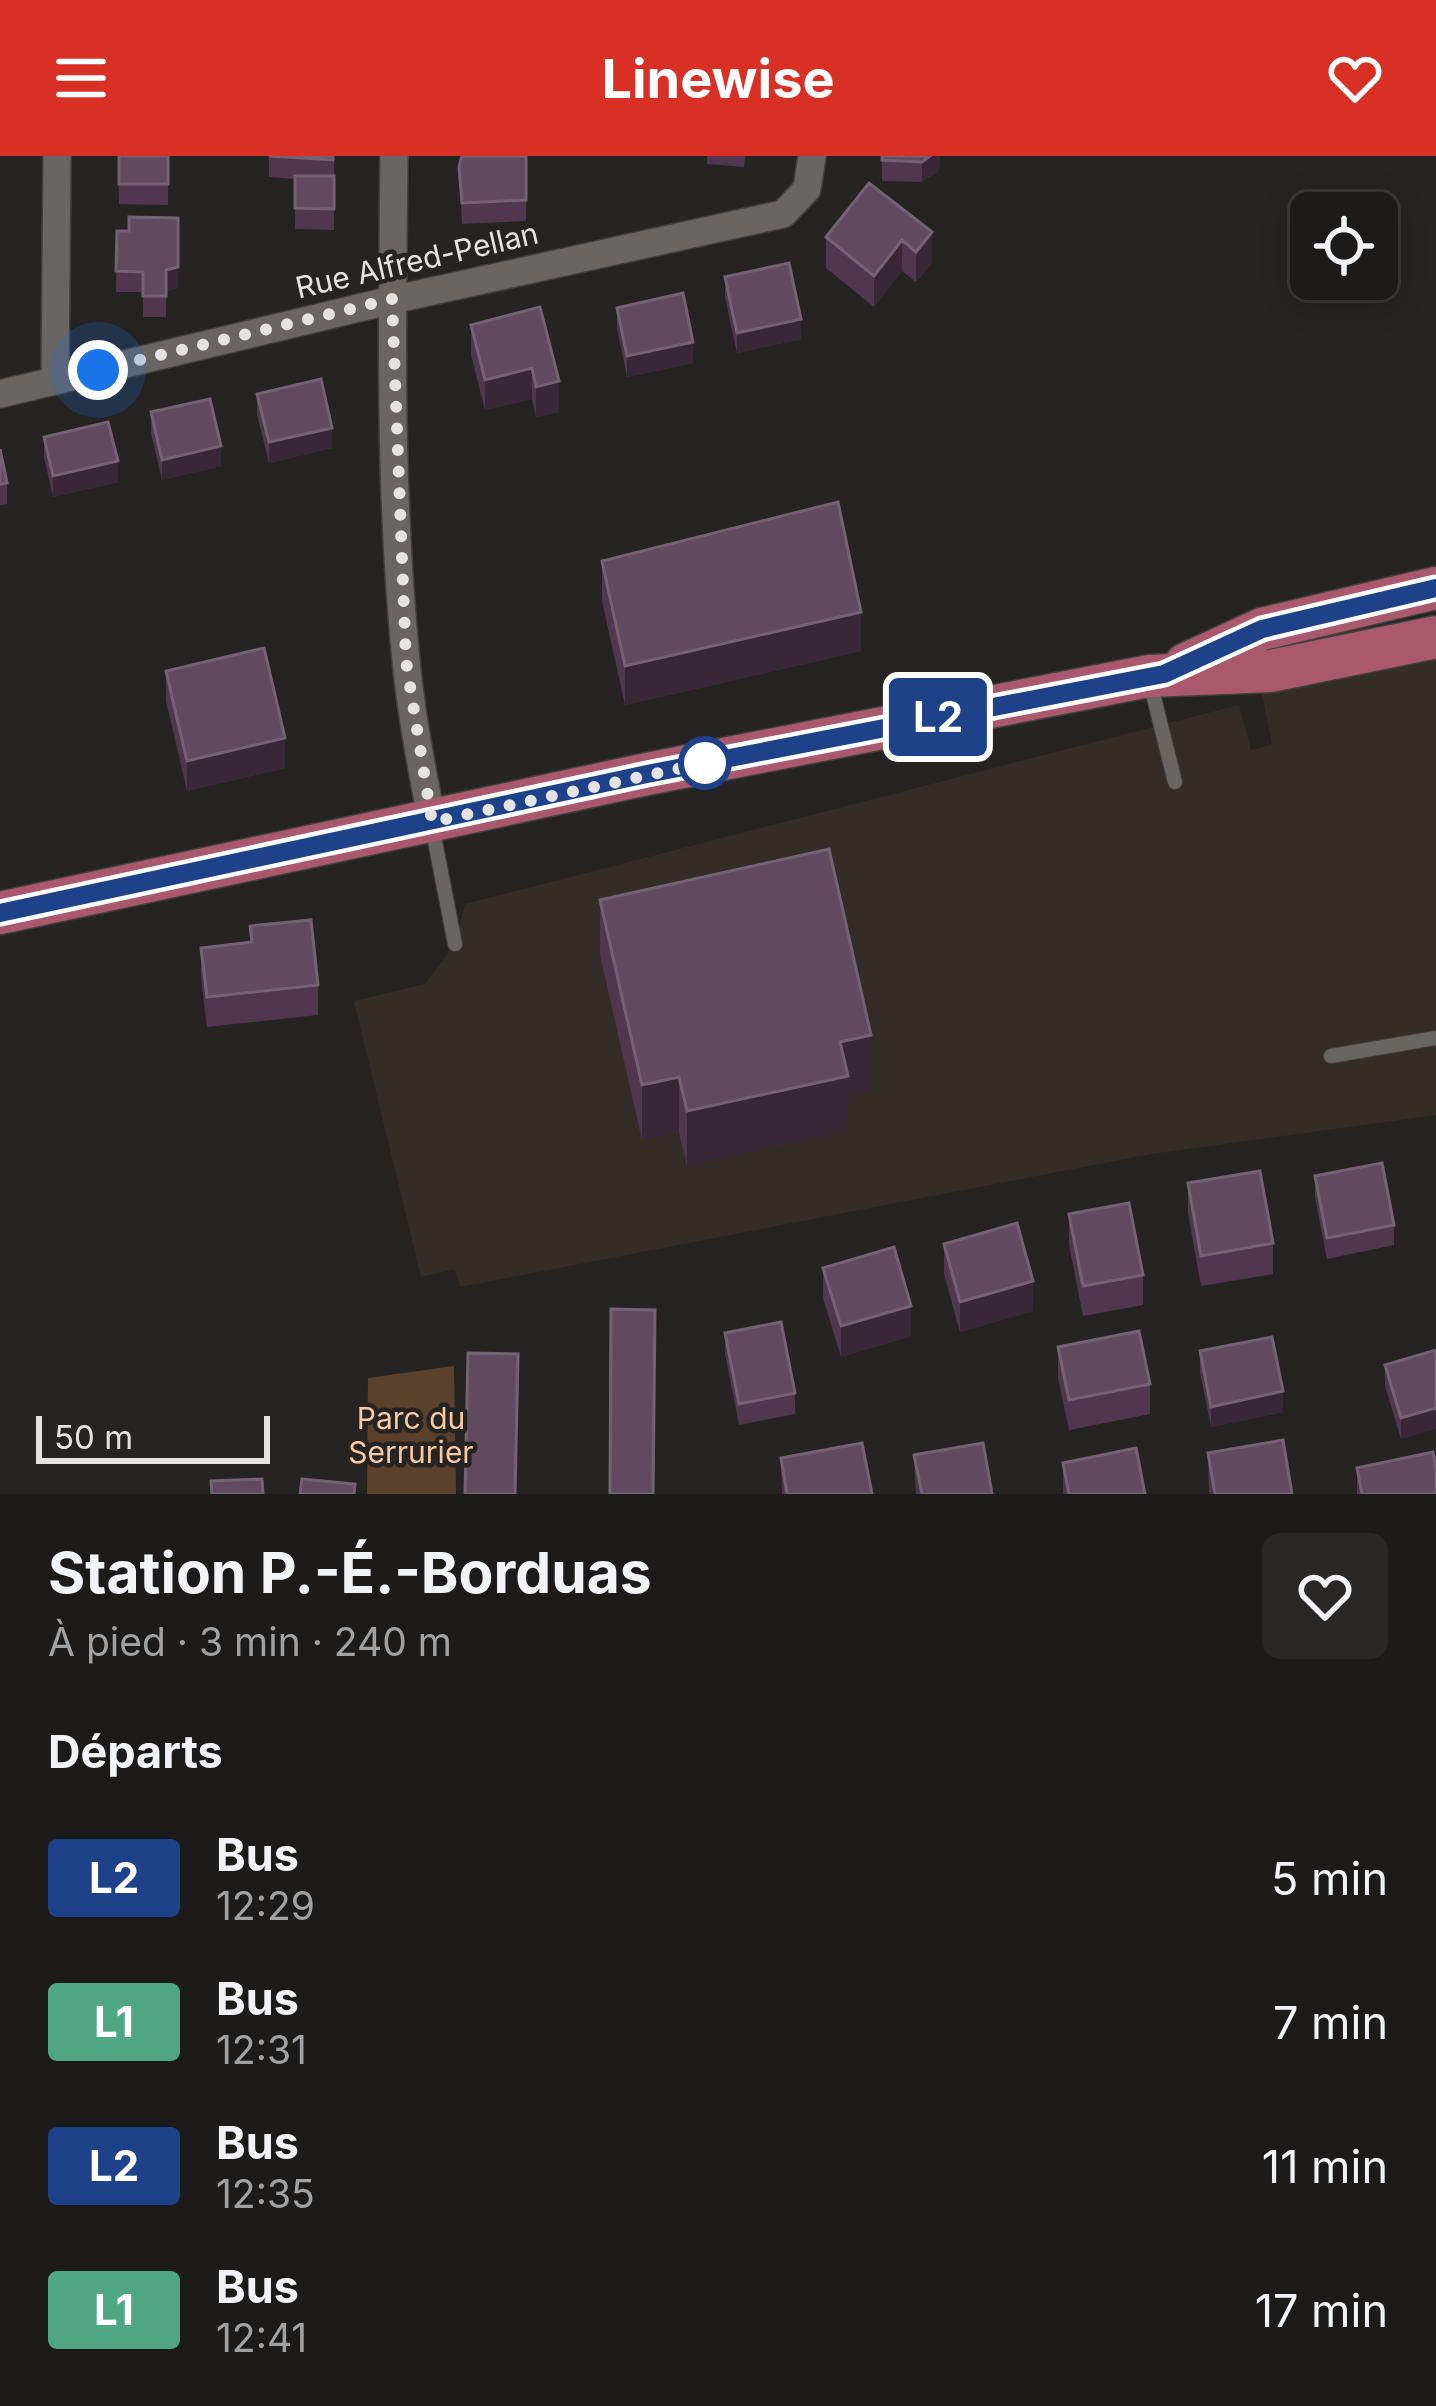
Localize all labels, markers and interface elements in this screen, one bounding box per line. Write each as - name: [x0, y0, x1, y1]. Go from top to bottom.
- icon: menu: [48, 45, 114, 111]
- icon: heart: [1322, 45, 1388, 111]
- text: Linewise: [601, 46, 835, 111]
- map controls: [1290, 192, 1398, 300]
- button: locate: [1290, 192, 1398, 300]
- street label: Rue Alfred-Pellan: [292, 215, 542, 305]
- your location: [68, 340, 128, 400]
- line badge: L2: [884, 678, 992, 756]
- text: L2: [913, 691, 963, 742]
- unlabelled marker: [680, 738, 730, 788]
- park label: Parc du Serrurier: [348, 1400, 474, 1470]
- scale bar: [36, 1410, 270, 1463]
- text: 50 m: [54, 1417, 133, 1457]
- button: heart: [1262, 1533, 1388, 1659]
- text: Station P.-É.-Borduas: [48, 1538, 652, 1607]
- text: À pied · 3 min · 240 m: [48, 1618, 452, 1665]
- text: Départs: [48, 1724, 223, 1779]
- text: Bus: [216, 1827, 299, 1882]
- text: 5 min: [1271, 1851, 1388, 1906]
- text: L2: [89, 1852, 139, 1903]
- text: 12:29: [216, 1882, 315, 1929]
- text: Bus: [216, 1971, 299, 2026]
- text: 7 min: [1273, 1995, 1388, 2050]
- text: L1: [94, 1996, 134, 2047]
- text: 12:31: [216, 2026, 307, 2073]
- text: Bus: [216, 2115, 299, 2170]
- text: 11 min: [1262, 2139, 1388, 2194]
- text: L2: [89, 2140, 139, 2191]
- text: 12:35: [216, 2170, 315, 2217]
- text: Bus: [216, 2259, 299, 2314]
- text: 17 min: [1255, 2283, 1388, 2338]
- text: L1: [94, 2284, 134, 2335]
- text: 12:41: [216, 2314, 307, 2361]

